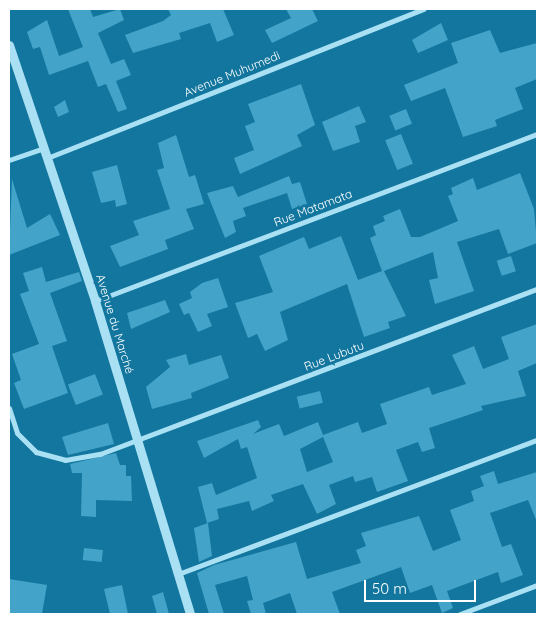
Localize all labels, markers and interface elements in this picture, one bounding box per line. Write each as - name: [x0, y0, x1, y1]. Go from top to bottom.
- street label: Avenue Muhumedi: [182, 48, 282, 100]
- street label: Rue Matamata: [272, 186, 354, 230]
- street label: Avenue du Marché: [93, 273, 137, 375]
- street label: Rue Lubutu: [302, 338, 366, 374]
- scale bar: [366, 570, 478, 602]
- text: 50 m: [372, 579, 407, 598]

